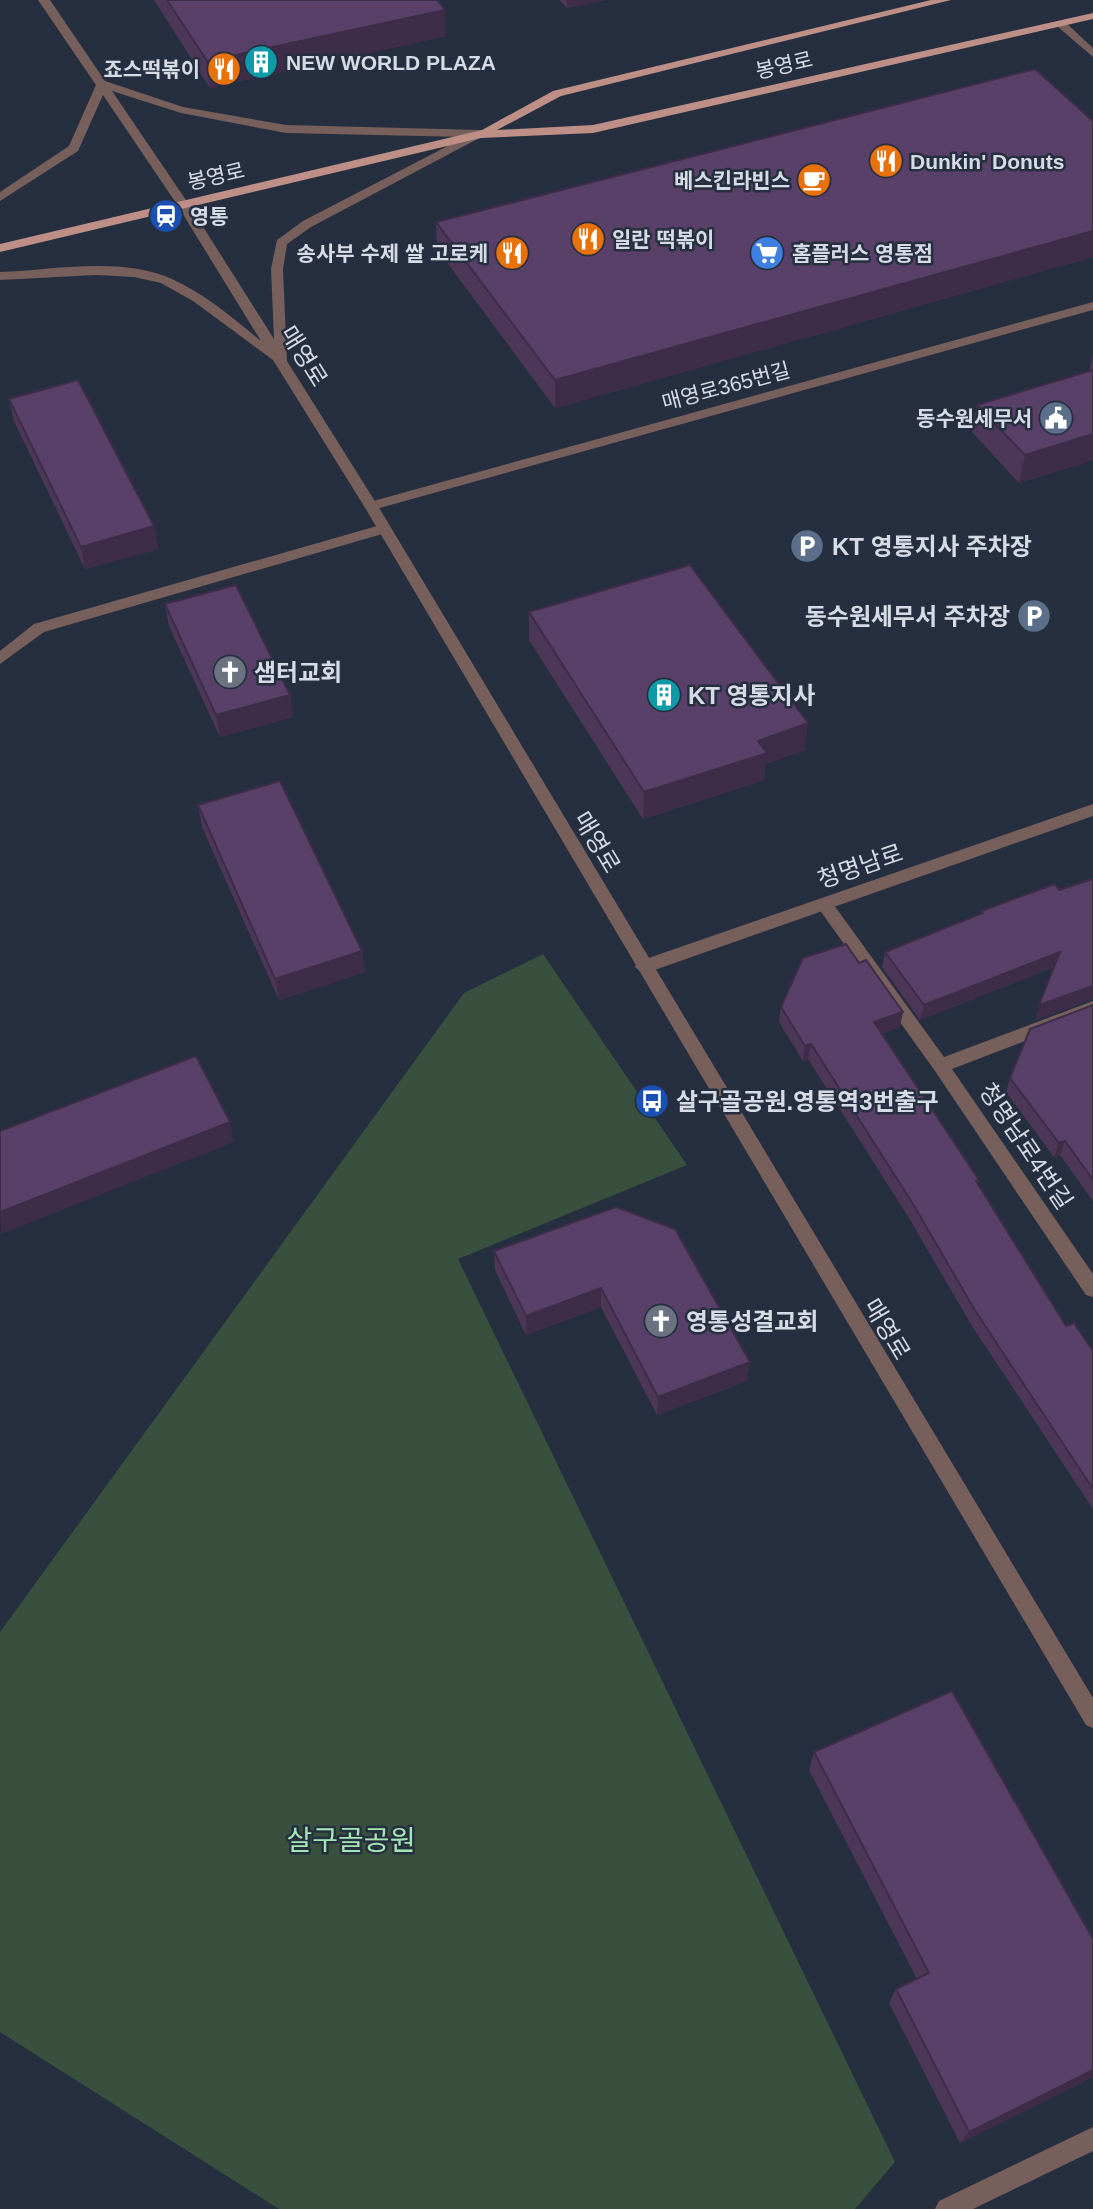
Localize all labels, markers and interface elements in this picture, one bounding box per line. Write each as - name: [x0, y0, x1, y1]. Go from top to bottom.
- building icon: NEW WORLD PLAZA: [242, 43, 280, 81]
- street label: 봉영로: [753, 47, 815, 83]
- restaurant icon: 죠스떡볶이: [205, 50, 243, 88]
- place label: NEW WORLD PLAZA: [286, 51, 496, 74]
- place label: 죠스떡볶이: [103, 58, 200, 81]
- restaurant icon: Dunkin' Donuts: [867, 142, 905, 180]
- place label: Dunkin' Donuts: [910, 150, 1064, 173]
- street label: 봉영로: [185, 158, 247, 194]
- cafe icon: 베스킨라빈스: [795, 161, 833, 199]
- place label: 베스킨라빈스: [674, 169, 790, 192]
- station icon: 영통: [147, 197, 185, 235]
- place label: 영통: [190, 205, 229, 228]
- restaurant icon: 일란 떡볶이: [569, 220, 607, 258]
- place label: 일란 떡볶이: [612, 228, 714, 251]
- restaurant icon: 송사부 수제 쌀 고로케: [493, 234, 531, 272]
- supermarket icon: 홈플러스 영통점: [748, 234, 786, 272]
- place label: 송사부 수제 쌀 고로케: [297, 242, 488, 265]
- place label: 홈플러스 영통점: [792, 242, 933, 265]
- street label: 매영로: [275, 321, 333, 391]
- street label: 매영로365번길: [659, 358, 793, 414]
- public building icon: 동수원세무서: [1037, 399, 1075, 437]
- place label: 동수원세무서: [916, 407, 1032, 430]
- parking icon: KT 영통지사 주차장: [788, 527, 826, 565]
- place label: KT 영통지사 주차장: [832, 533, 1032, 560]
- parking icon: 동수원세무서 주차장: [1015, 597, 1053, 635]
- place label: 동수원세무서 주차장: [805, 603, 1010, 630]
- church icon: 샘터교회: [211, 653, 249, 691]
- place label: 샘터교회: [254, 659, 342, 686]
- building icon: KT 영통지사: [645, 676, 683, 714]
- place label: KT 영통지사: [688, 682, 815, 709]
- street label: 매영로: [568, 807, 626, 877]
- street label: 청명남로: [814, 839, 906, 893]
- street label: 청명남로4번길: [974, 1078, 1078, 1214]
- bus stop icon: 살구골공원.영통역3번출구: [633, 1082, 671, 1120]
- place label: 살구골공원.영통역3번출구: [676, 1088, 939, 1115]
- street label: 매영로: [858, 1294, 916, 1364]
- church icon: 영통성결교회: [642, 1302, 680, 1340]
- place label: 영통성결교회: [686, 1308, 818, 1335]
- park label: 살구골공원: [287, 1825, 415, 1856]

